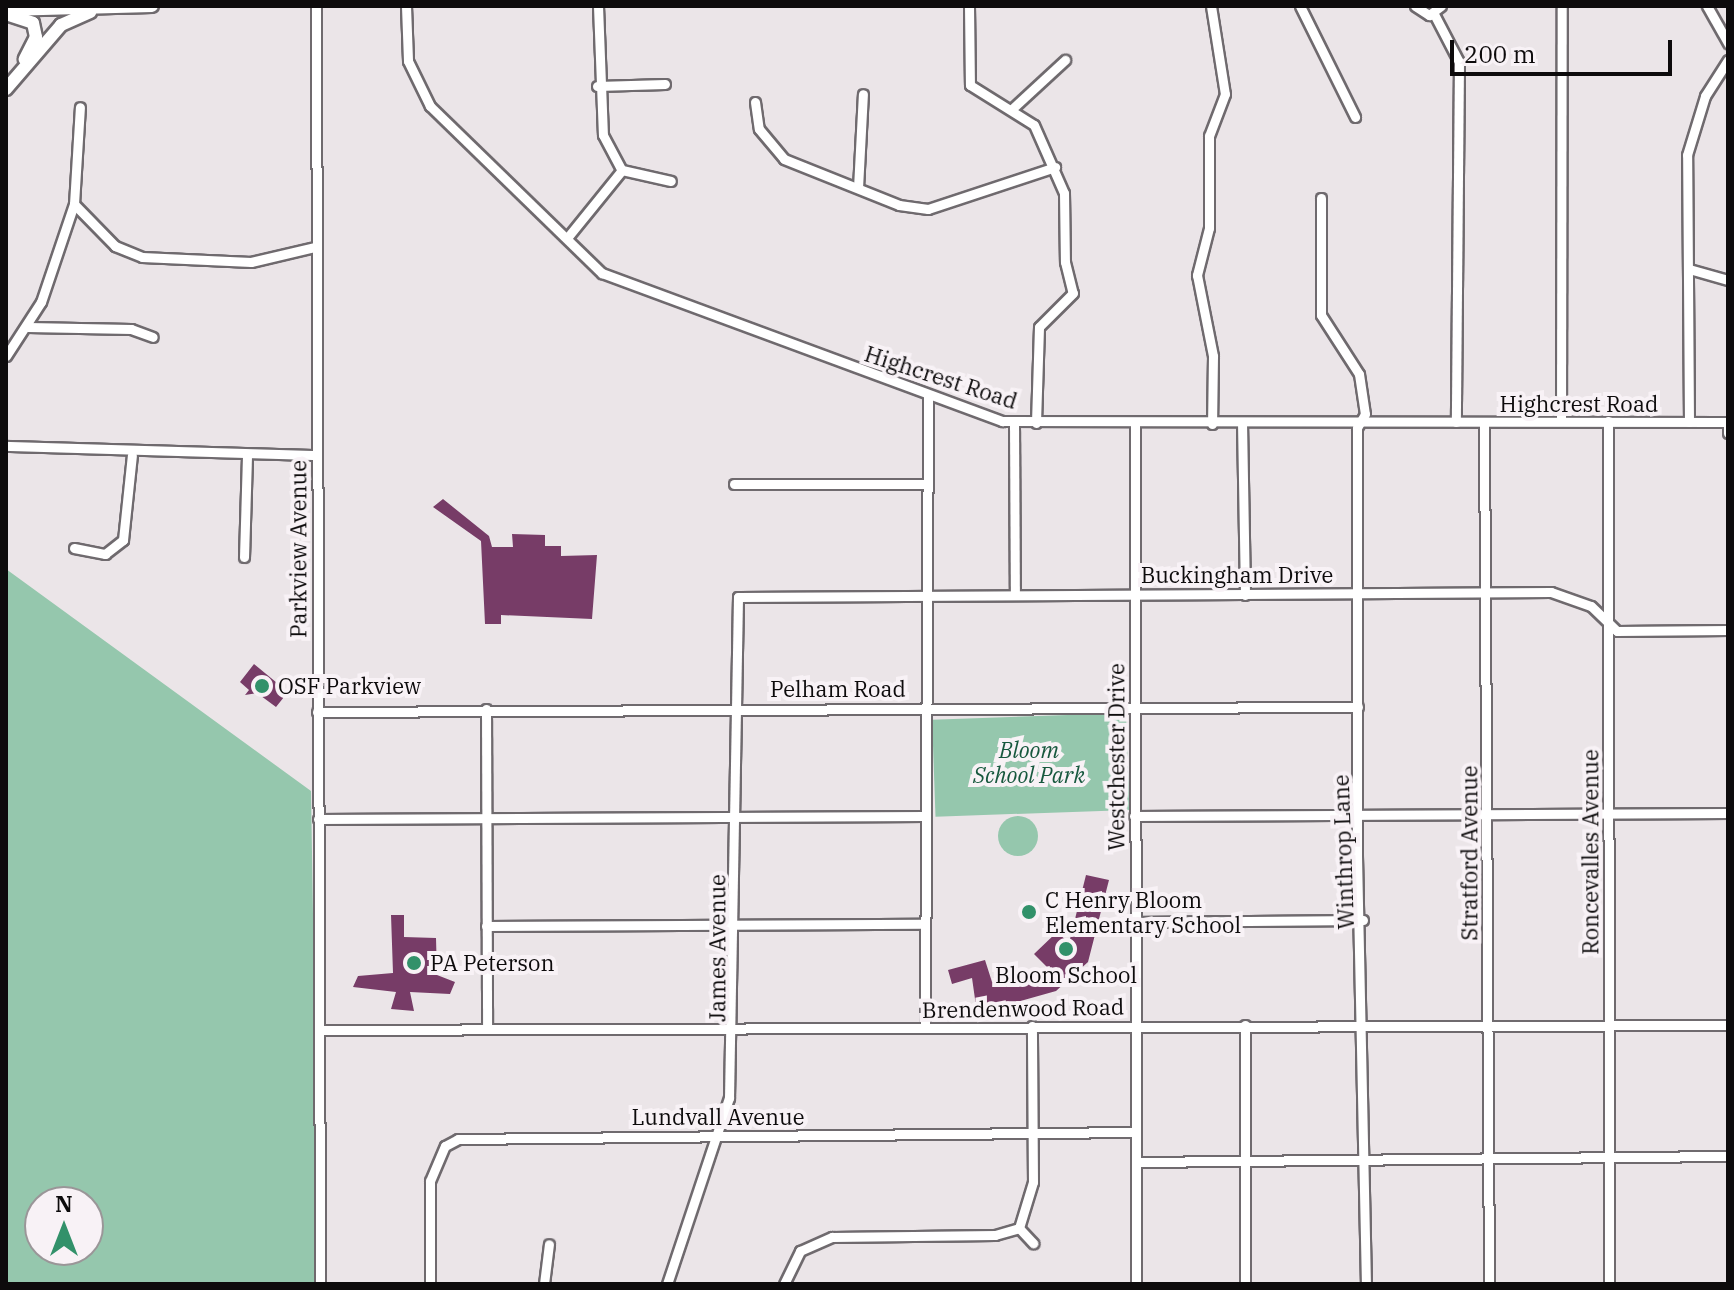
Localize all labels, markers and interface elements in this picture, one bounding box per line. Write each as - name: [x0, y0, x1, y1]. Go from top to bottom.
- scale bar: [1454, 24, 1676, 74]
- text: 200 m: [1464, 38, 1536, 70]
- street label: Highcrest Road: [861, 340, 1021, 414]
- street label: Highcrest Road: [1500, 391, 1658, 417]
- street label: Parkview Avenue: [285, 460, 311, 638]
- street label: Buckingham Drive: [1141, 562, 1333, 588]
- street label: Westchester Drive: [1103, 663, 1129, 851]
- place label: OSF Parkview: [278, 673, 421, 699]
- street label: Pelham Road: [770, 676, 906, 702]
- marker: OSF Parkview: [253, 677, 271, 695]
- park label: Bloom School Park: [973, 736, 1085, 788]
- street label: Roncevalles Avenue: [1577, 749, 1603, 955]
- street label: Stratford Avenue: [1456, 765, 1482, 941]
- street label: Winthrop Lane: [1327, 774, 1359, 930]
- street label: James Avenue: [704, 874, 730, 1022]
- place label: C Henry Bloom Elementary School: [1045, 886, 1241, 938]
- marker: C Henry Bloom Elementary School: [1020, 903, 1038, 921]
- marker: Bloom School: [1057, 940, 1075, 958]
- place label: PA Peterson: [430, 950, 555, 976]
- marker: PA Peterson: [405, 954, 423, 972]
- place label: Bloom School: [995, 962, 1137, 988]
- street label: Brendenwood Road: [922, 993, 1124, 1023]
- street label: Lundvall Avenue: [631, 1104, 805, 1130]
- north arrow: [24, 1186, 104, 1266]
- text: N: [55, 1189, 73, 1218]

